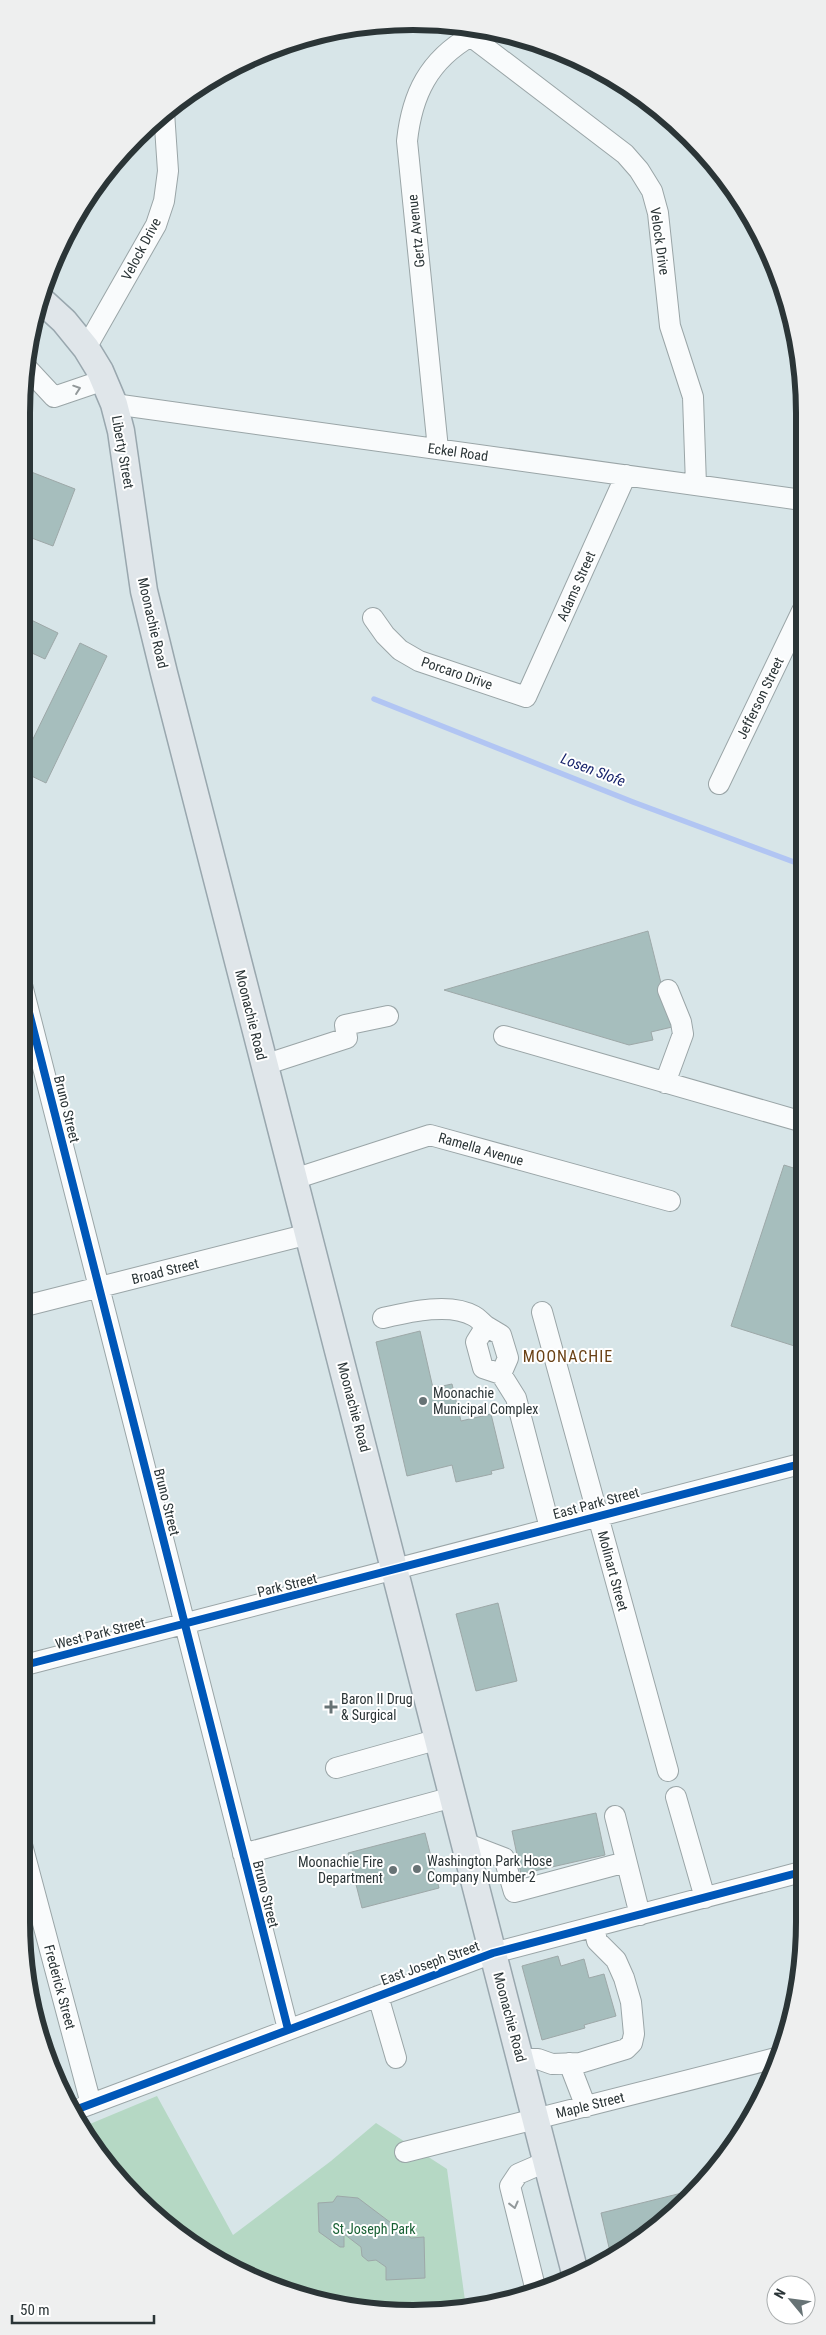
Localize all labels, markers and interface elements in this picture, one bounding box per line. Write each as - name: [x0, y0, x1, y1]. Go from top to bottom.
- street label: Gertz Avenue: [404, 193, 428, 268]
- street label: Velock Drive: [647, 206, 673, 276]
- street label: Velock Drive: [118, 215, 164, 283]
- one-way arrow: [72, 385, 80, 395]
- street label: Liberty Street: [109, 414, 137, 490]
- street label: Eckel Road: [427, 440, 489, 464]
- street label: Adams Street: [554, 549, 598, 623]
- street label: Moonachie Road: [135, 576, 171, 670]
- street label: Porcaro Drive: [419, 653, 495, 693]
- street label: Jefferson Street: [733, 654, 787, 742]
- water label: Losen Slofe: [558, 749, 628, 791]
- street label: Moonachie Road: [232, 968, 270, 1062]
- street label: Bruno Street: [51, 1074, 83, 1144]
- street label: Ramella Avenue: [437, 1129, 526, 1169]
- street label: Broad Street: [130, 1255, 200, 1287]
- district label: MOONACHIE: [523, 1347, 613, 1366]
- street label: Moonachie Road: [334, 1360, 374, 1454]
- place label: Moonachie Municipal Complex: [433, 1385, 538, 1417]
- marker: Moonachie Municipal Complex: [417, 1395, 429, 1407]
- street label: Bruno Street: [151, 1467, 183, 1537]
- street label: East Park Street: [551, 1484, 641, 1522]
- street label: Molinart Street: [595, 1529, 631, 1613]
- street label: Park Street: [255, 1570, 319, 1600]
- street label: West Park Street: [54, 1614, 146, 1652]
- place label: Baron II Drug & Surgical: [341, 1691, 413, 1723]
- marker: Baron II Drug & Surgical: [325, 1701, 337, 1713]
- place label: Washington Park Hose Company Number 2: [427, 1853, 552, 1885]
- place label: Moonachie Fire Department: [298, 1854, 383, 1886]
- street label: Bruno Street: [250, 1859, 282, 1929]
- marker: Washington Park Hose Company Number 2: [411, 1863, 423, 1875]
- marker: Moonachie Fire Department: [387, 1864, 399, 1876]
- street label: East Joseph Street: [378, 1938, 482, 1988]
- street label: Frederick Street: [41, 1943, 79, 2031]
- street label: Moonachie Road: [490, 1970, 530, 2064]
- street label: Maple Street: [554, 2089, 626, 2121]
- one-way arrow: [509, 2200, 519, 2208]
- park label: St Joseph Park: [332, 2221, 416, 2237]
- north arrow: [766, 2275, 816, 2325]
- text: N: [771, 2286, 789, 2301]
- scale bar: [12, 2292, 155, 2324]
- text: 50 m: [20, 2301, 50, 2319]

